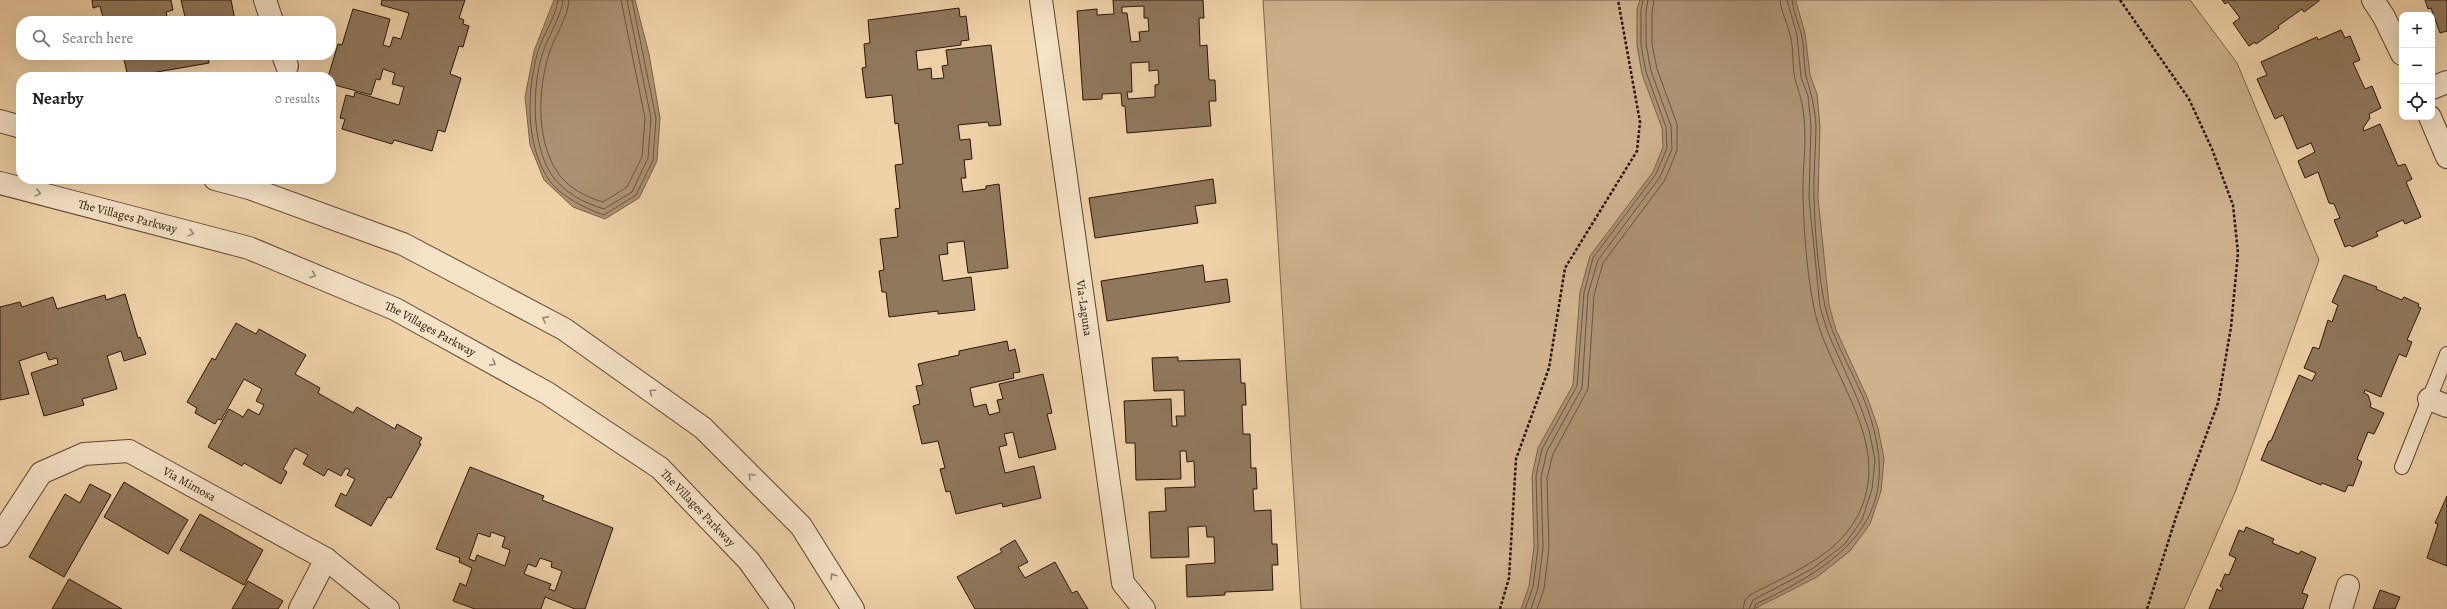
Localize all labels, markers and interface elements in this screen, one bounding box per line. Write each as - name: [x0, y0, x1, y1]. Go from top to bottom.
- map controls: [2399, 12, 2435, 120]
- button: +: [2399, 12, 2435, 48]
- search box: [16, 16, 336, 60]
- icon: search: [30, 27, 52, 49]
- text: Search here: [62, 28, 133, 48]
- button: −: [2399, 48, 2435, 84]
- button: locate: [2399, 84, 2435, 120]
- text: Nearby: [32, 87, 83, 110]
- text: 0 results: [275, 90, 320, 107]
- one-way arrow: [34, 188, 41, 197]
- street label: The Villages Parkway: [77, 196, 179, 237]
- one-way arrow: [187, 228, 194, 237]
- one-way arrow: [310, 271, 317, 279]
- street label: Via-Laguna: [1072, 278, 1096, 337]
- street label: The Villages Parkway: [382, 298, 479, 360]
- one-way arrow: [542, 316, 549, 324]
- one-way arrow: [488, 358, 496, 366]
- one-way arrow: [650, 390, 657, 397]
- street label: Via Mimosa: [159, 463, 219, 505]
- street label: The Villages Parkway: [657, 466, 739, 551]
- one-way arrow: [748, 473, 756, 481]
- one-way arrow: [830, 573, 837, 580]

